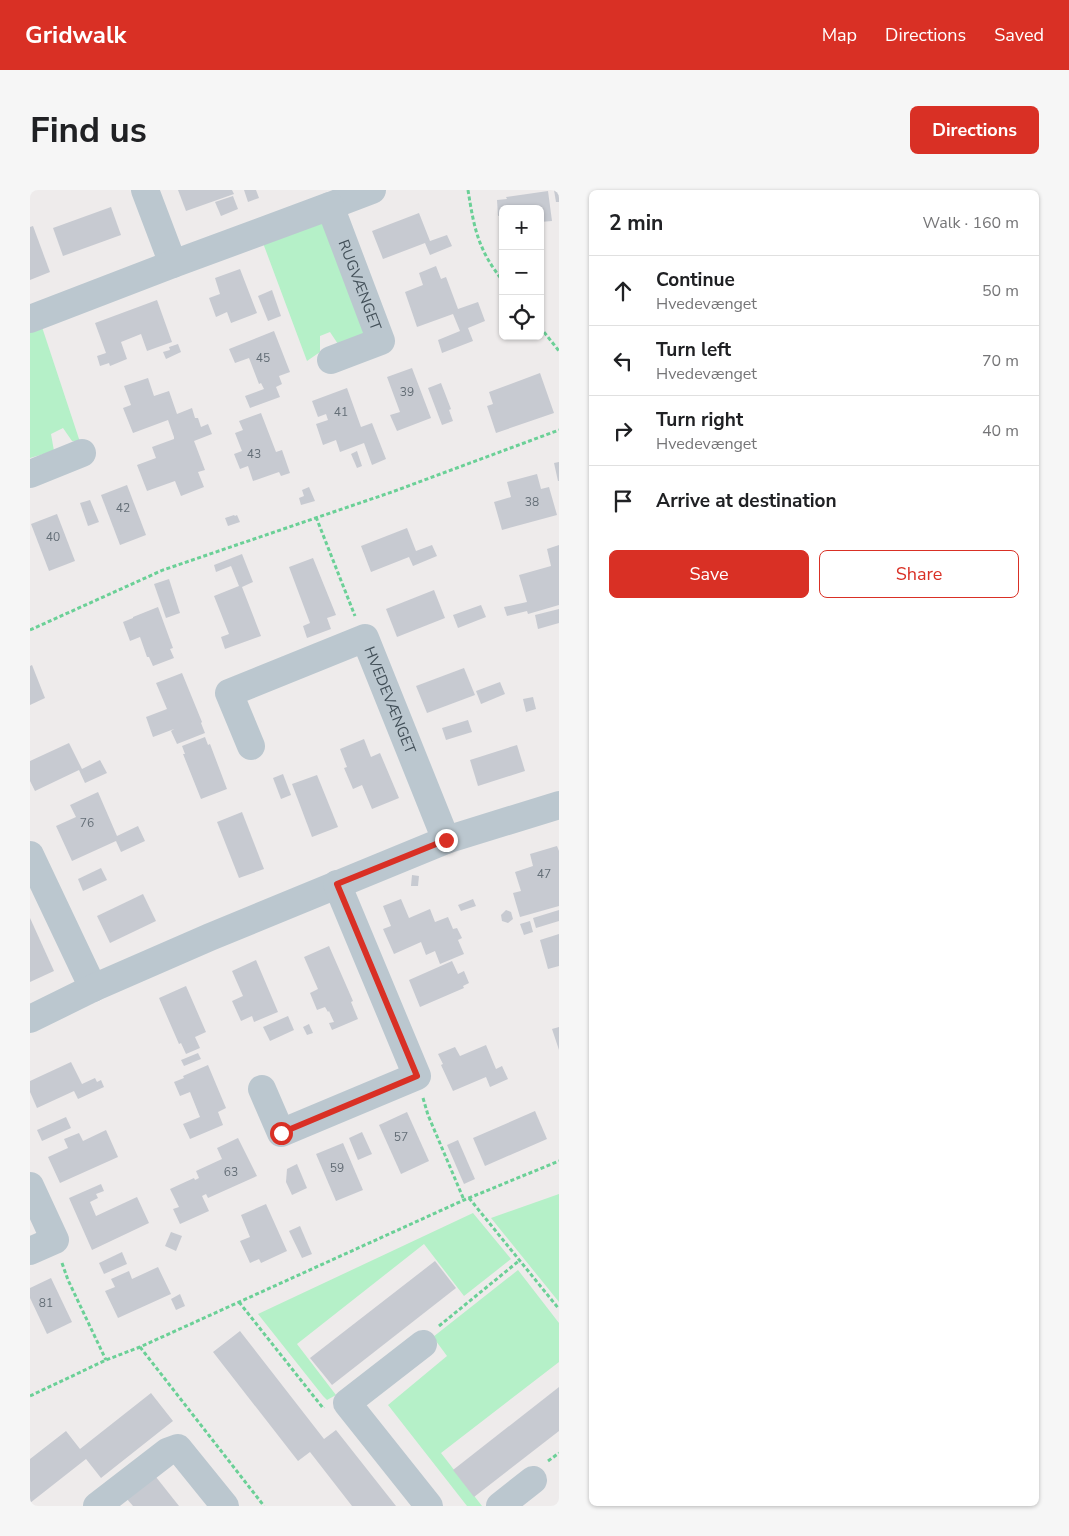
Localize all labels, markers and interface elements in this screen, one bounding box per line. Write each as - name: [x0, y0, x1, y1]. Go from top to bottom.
- text: Gridwalk: [25, 19, 126, 51]
- text: Map: [822, 23, 857, 47]
- text: Directions: [885, 23, 966, 47]
- text: Saved: [994, 23, 1044, 47]
- button: Directions: [910, 106, 1039, 154]
- text: Find us: [30, 107, 147, 154]
- map controls: [499, 205, 544, 340]
- button: +: [499, 205, 544, 250]
- text: 2 min: [609, 209, 663, 237]
- text: Walk · 160 m: [923, 212, 1019, 234]
- street label: RUGVÆNGET: [334, 237, 386, 333]
- button: −: [499, 250, 544, 295]
- text: Continue: [656, 267, 735, 293]
- icon: ahead: [609, 277, 637, 305]
- text: 50 m: [982, 280, 1019, 302]
- text: Hvedevænget: [656, 293, 757, 315]
- button: locate: [499, 295, 544, 340]
- text: Turn left: [656, 337, 731, 363]
- icon: left: [609, 347, 637, 375]
- house number: 45: [256, 350, 270, 366]
- text: 70 m: [982, 350, 1019, 372]
- text: Hvedevænget: [656, 363, 757, 385]
- house number: 39: [400, 384, 414, 400]
- house number: 41: [334, 404, 348, 420]
- text: Turn right: [656, 407, 743, 433]
- icon: right: [609, 417, 637, 445]
- text: 40 m: [982, 420, 1019, 442]
- text: Hvedevænget: [656, 433, 757, 455]
- house number: 43: [247, 446, 261, 462]
- icon: arrive: [609, 487, 637, 515]
- text: Arrive at destination: [656, 488, 837, 514]
- house number: 38: [525, 494, 539, 510]
- house number: 42: [116, 500, 130, 516]
- house number: 40: [46, 529, 60, 545]
- button: Save: [609, 550, 809, 598]
- button: Share: [819, 550, 1019, 598]
- street label: HVEDEVÆNGET: [359, 643, 420, 757]
- house number: 76: [80, 815, 94, 831]
- route end: [435, 829, 458, 852]
- house number: 47: [537, 866, 551, 882]
- route start: [270, 1122, 293, 1145]
- house number: 57: [394, 1129, 408, 1145]
- house number: 59: [330, 1160, 344, 1176]
- house number: 63: [224, 1164, 238, 1180]
- house number: 81: [39, 1295, 53, 1311]

